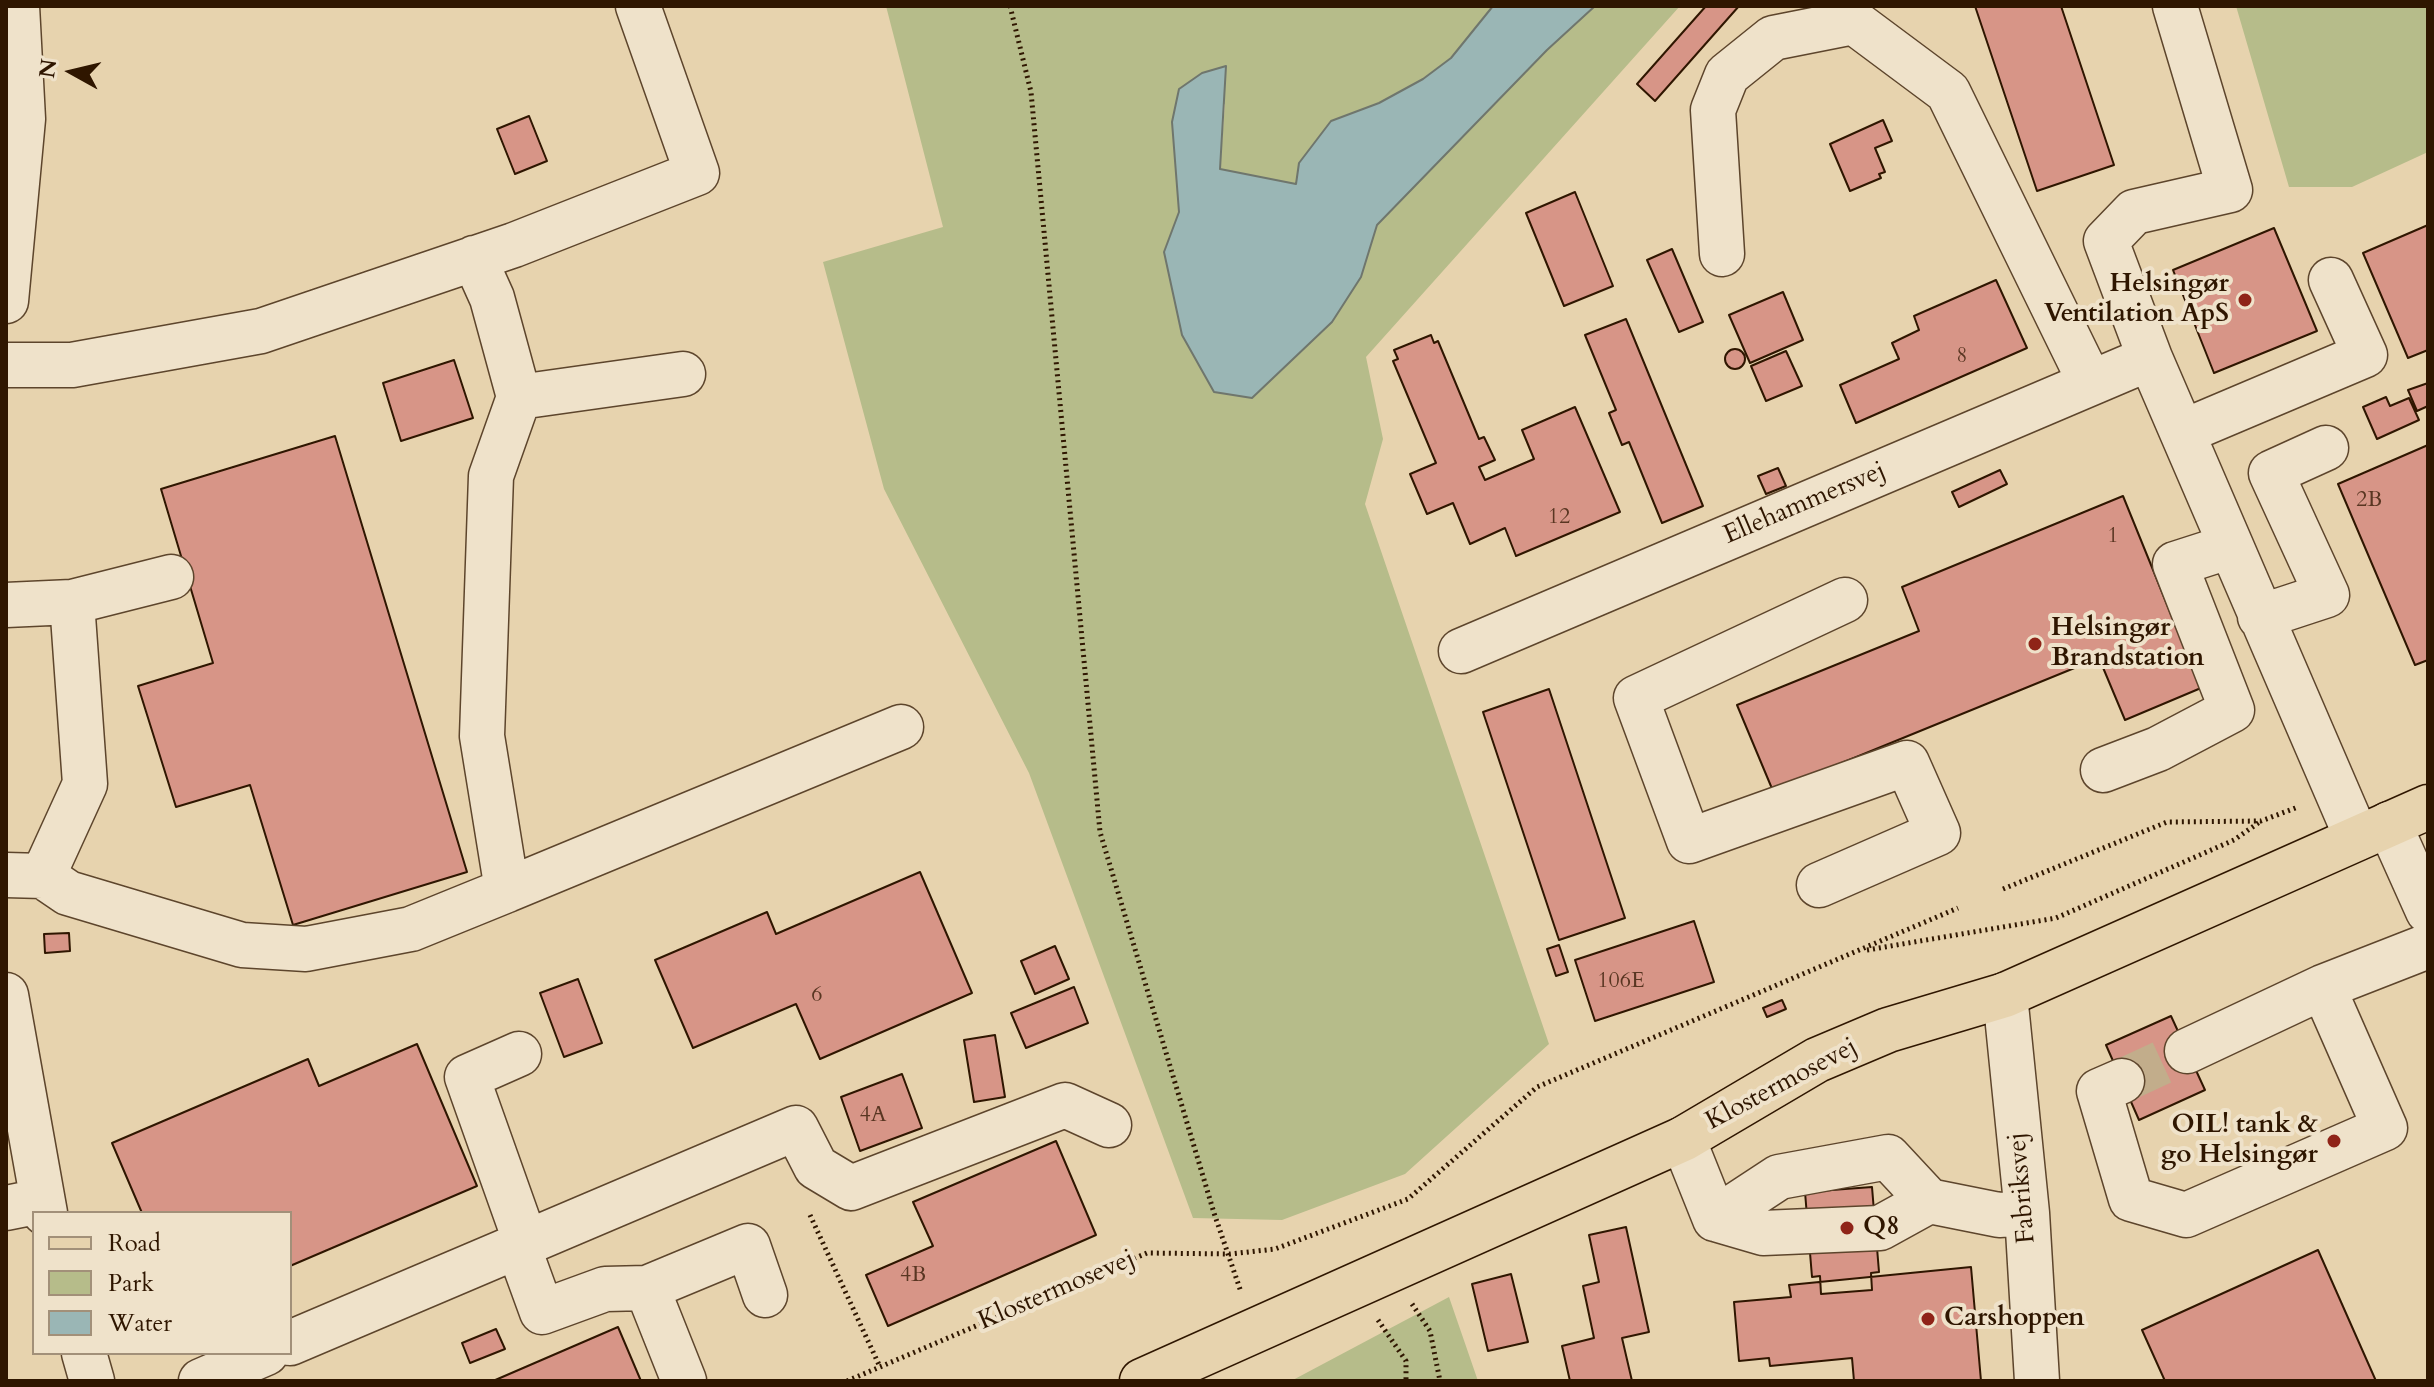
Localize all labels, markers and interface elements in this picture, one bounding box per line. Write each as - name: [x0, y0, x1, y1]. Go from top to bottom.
- north arrow: [32, 32, 112, 112]
- text: N: [32, 57, 64, 80]
- place label: Helsingør Ventilation ApS: [2044, 269, 2229, 330]
- marker: Helsingør Ventilation ApS: [2236, 291, 2254, 309]
- house number: 8: [1956, 344, 1968, 370]
- street label: Ellehammersvej: [1719, 456, 1891, 552]
- house number: 2B: [2356, 488, 2382, 514]
- house number: 12: [1548, 505, 1570, 531]
- house number: 1: [2107, 524, 2119, 550]
- place label: Helsingør Brandstation: [2051, 613, 2204, 674]
- marker: Helsingør Brandstation: [2026, 635, 2044, 653]
- house number: 106E: [1597, 969, 1645, 995]
- house number: 6: [811, 983, 823, 1009]
- street label: Klostermosevej: [1701, 1032, 1863, 1138]
- house number: 4A: [860, 1103, 886, 1129]
- place label: OIL! tank & go Helsingør: [2161, 1110, 2318, 1172]
- street label: Fabriksvej: [2003, 1131, 2043, 1245]
- marker: OIL! tank & go Helsingør: [2325, 1132, 2343, 1150]
- legend: [32, 1211, 292, 1355]
- place label: Q8: [1863, 1212, 1899, 1244]
- marker: Q8: [1838, 1219, 1856, 1237]
- text: Road: [108, 1227, 161, 1260]
- street label: Klostermosevej: [974, 1244, 1140, 1338]
- house number: 4B: [900, 1263, 926, 1289]
- text: Park: [108, 1267, 154, 1300]
- place label: Carshoppen: [1944, 1303, 2085, 1335]
- text: Water: [108, 1307, 172, 1340]
- marker: Carshoppen: [1919, 1310, 1937, 1328]

